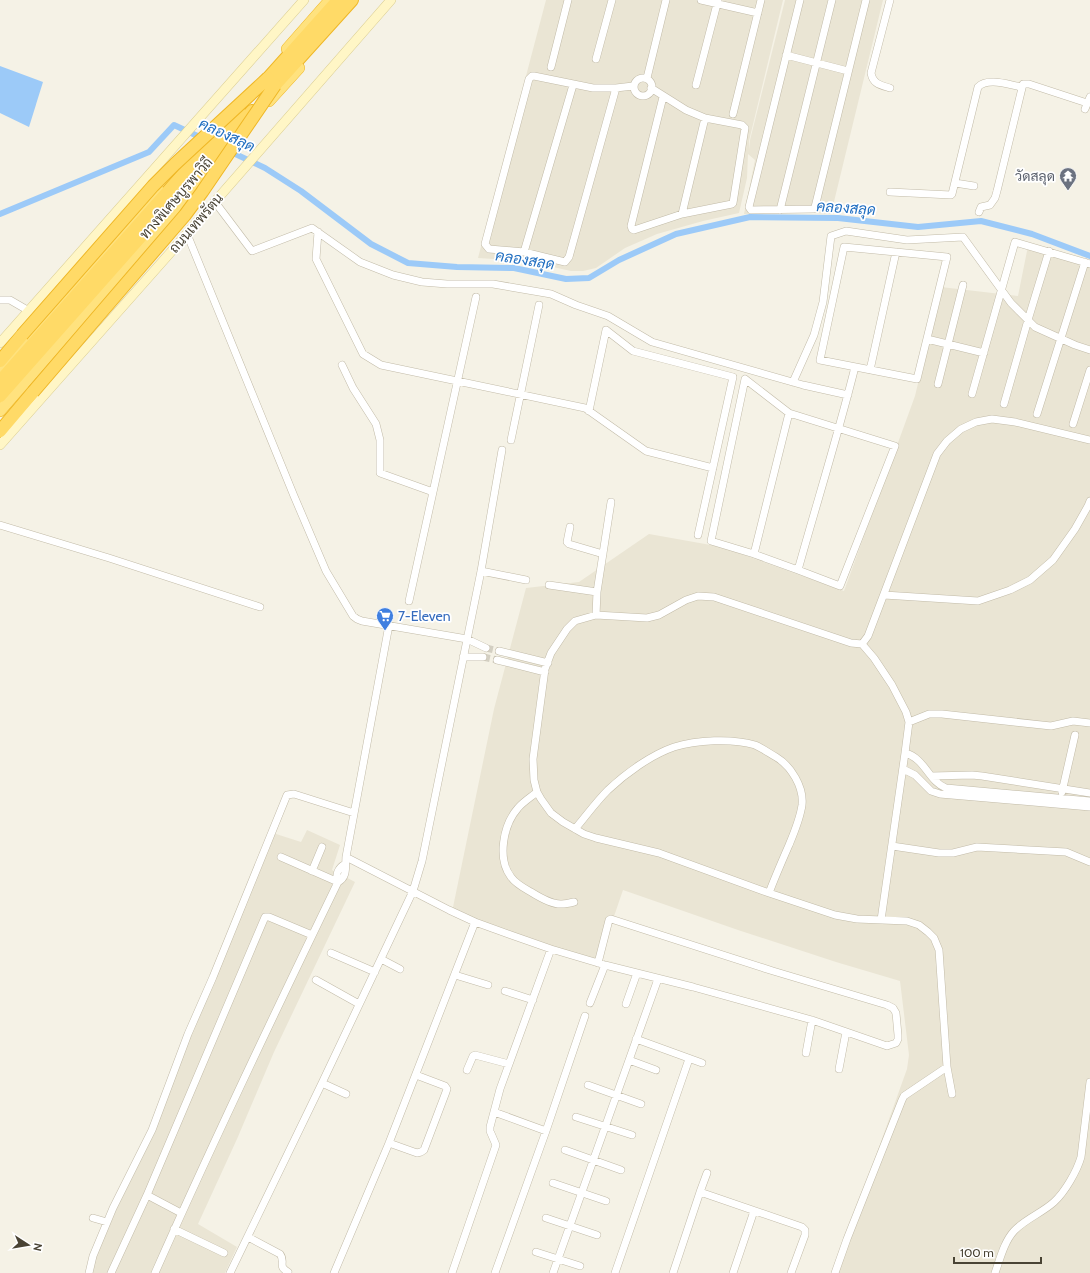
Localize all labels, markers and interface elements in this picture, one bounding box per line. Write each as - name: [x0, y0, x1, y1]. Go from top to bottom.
- water label: คลองสลุด: [195, 114, 258, 158]
- street label: ทางพิเศษบูรพาวิถี: [136, 153, 217, 243]
- temple icon: วัดสลุด: [1058, 166, 1078, 191]
- place label: วัดสลุด: [1015, 167, 1055, 186]
- street label: ถนนเทพรัตน: [165, 189, 227, 257]
- water label: คลองสลุด: [815, 197, 876, 221]
- water label: คลองสลุด: [494, 246, 556, 276]
- supermarket icon: 7-Eleven: [375, 606, 395, 631]
- place label: 7-Eleven: [398, 607, 451, 625]
- north arrow: [8, 1225, 48, 1265]
- scale bar: [954, 1239, 1041, 1265]
- text: N: [30, 1242, 45, 1252]
- text: 100 m: [960, 1245, 994, 1260]

